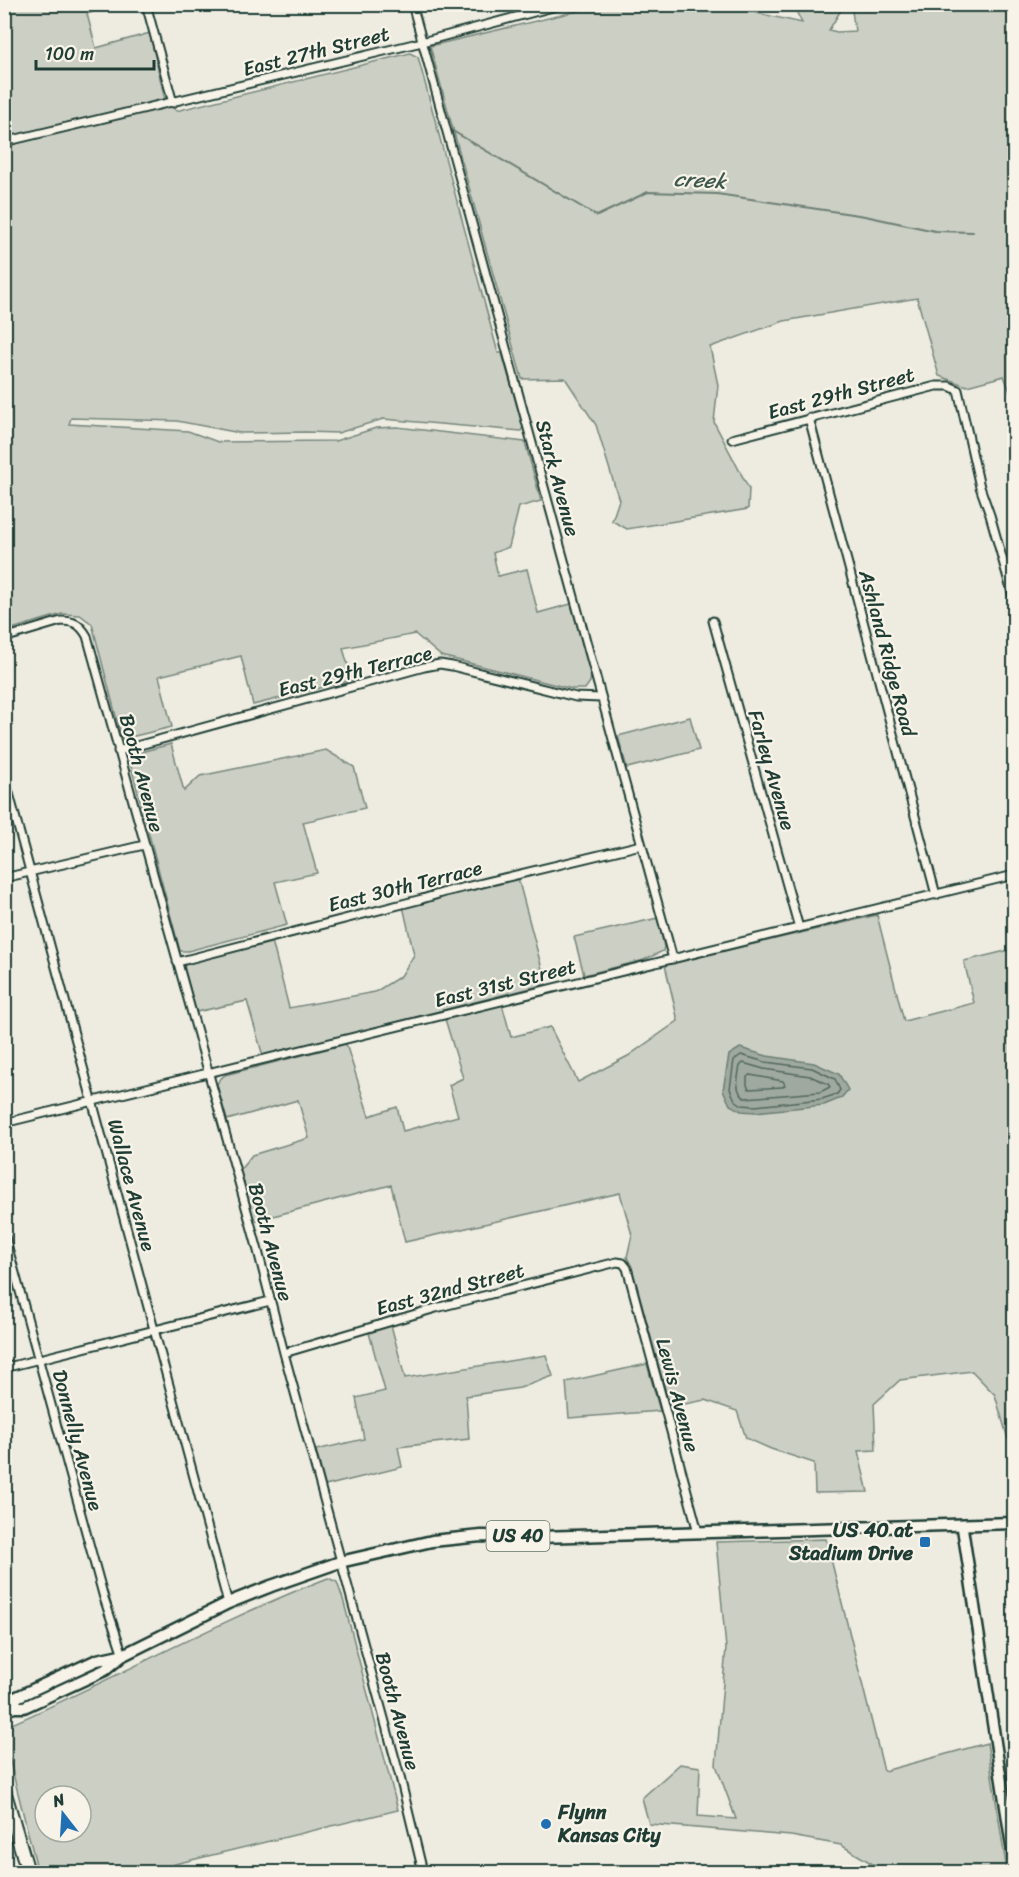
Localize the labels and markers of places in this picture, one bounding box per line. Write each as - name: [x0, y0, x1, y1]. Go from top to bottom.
- place label: US 40 at Stadium Drive: [788, 1513, 914, 1571]
- marker: US 40 at Stadium Drive: [918, 1535, 932, 1549]
- place label: Flynn Kansas City: [557, 1795, 661, 1853]
- marker: Flynn Kansas City: [539, 1817, 553, 1831]

